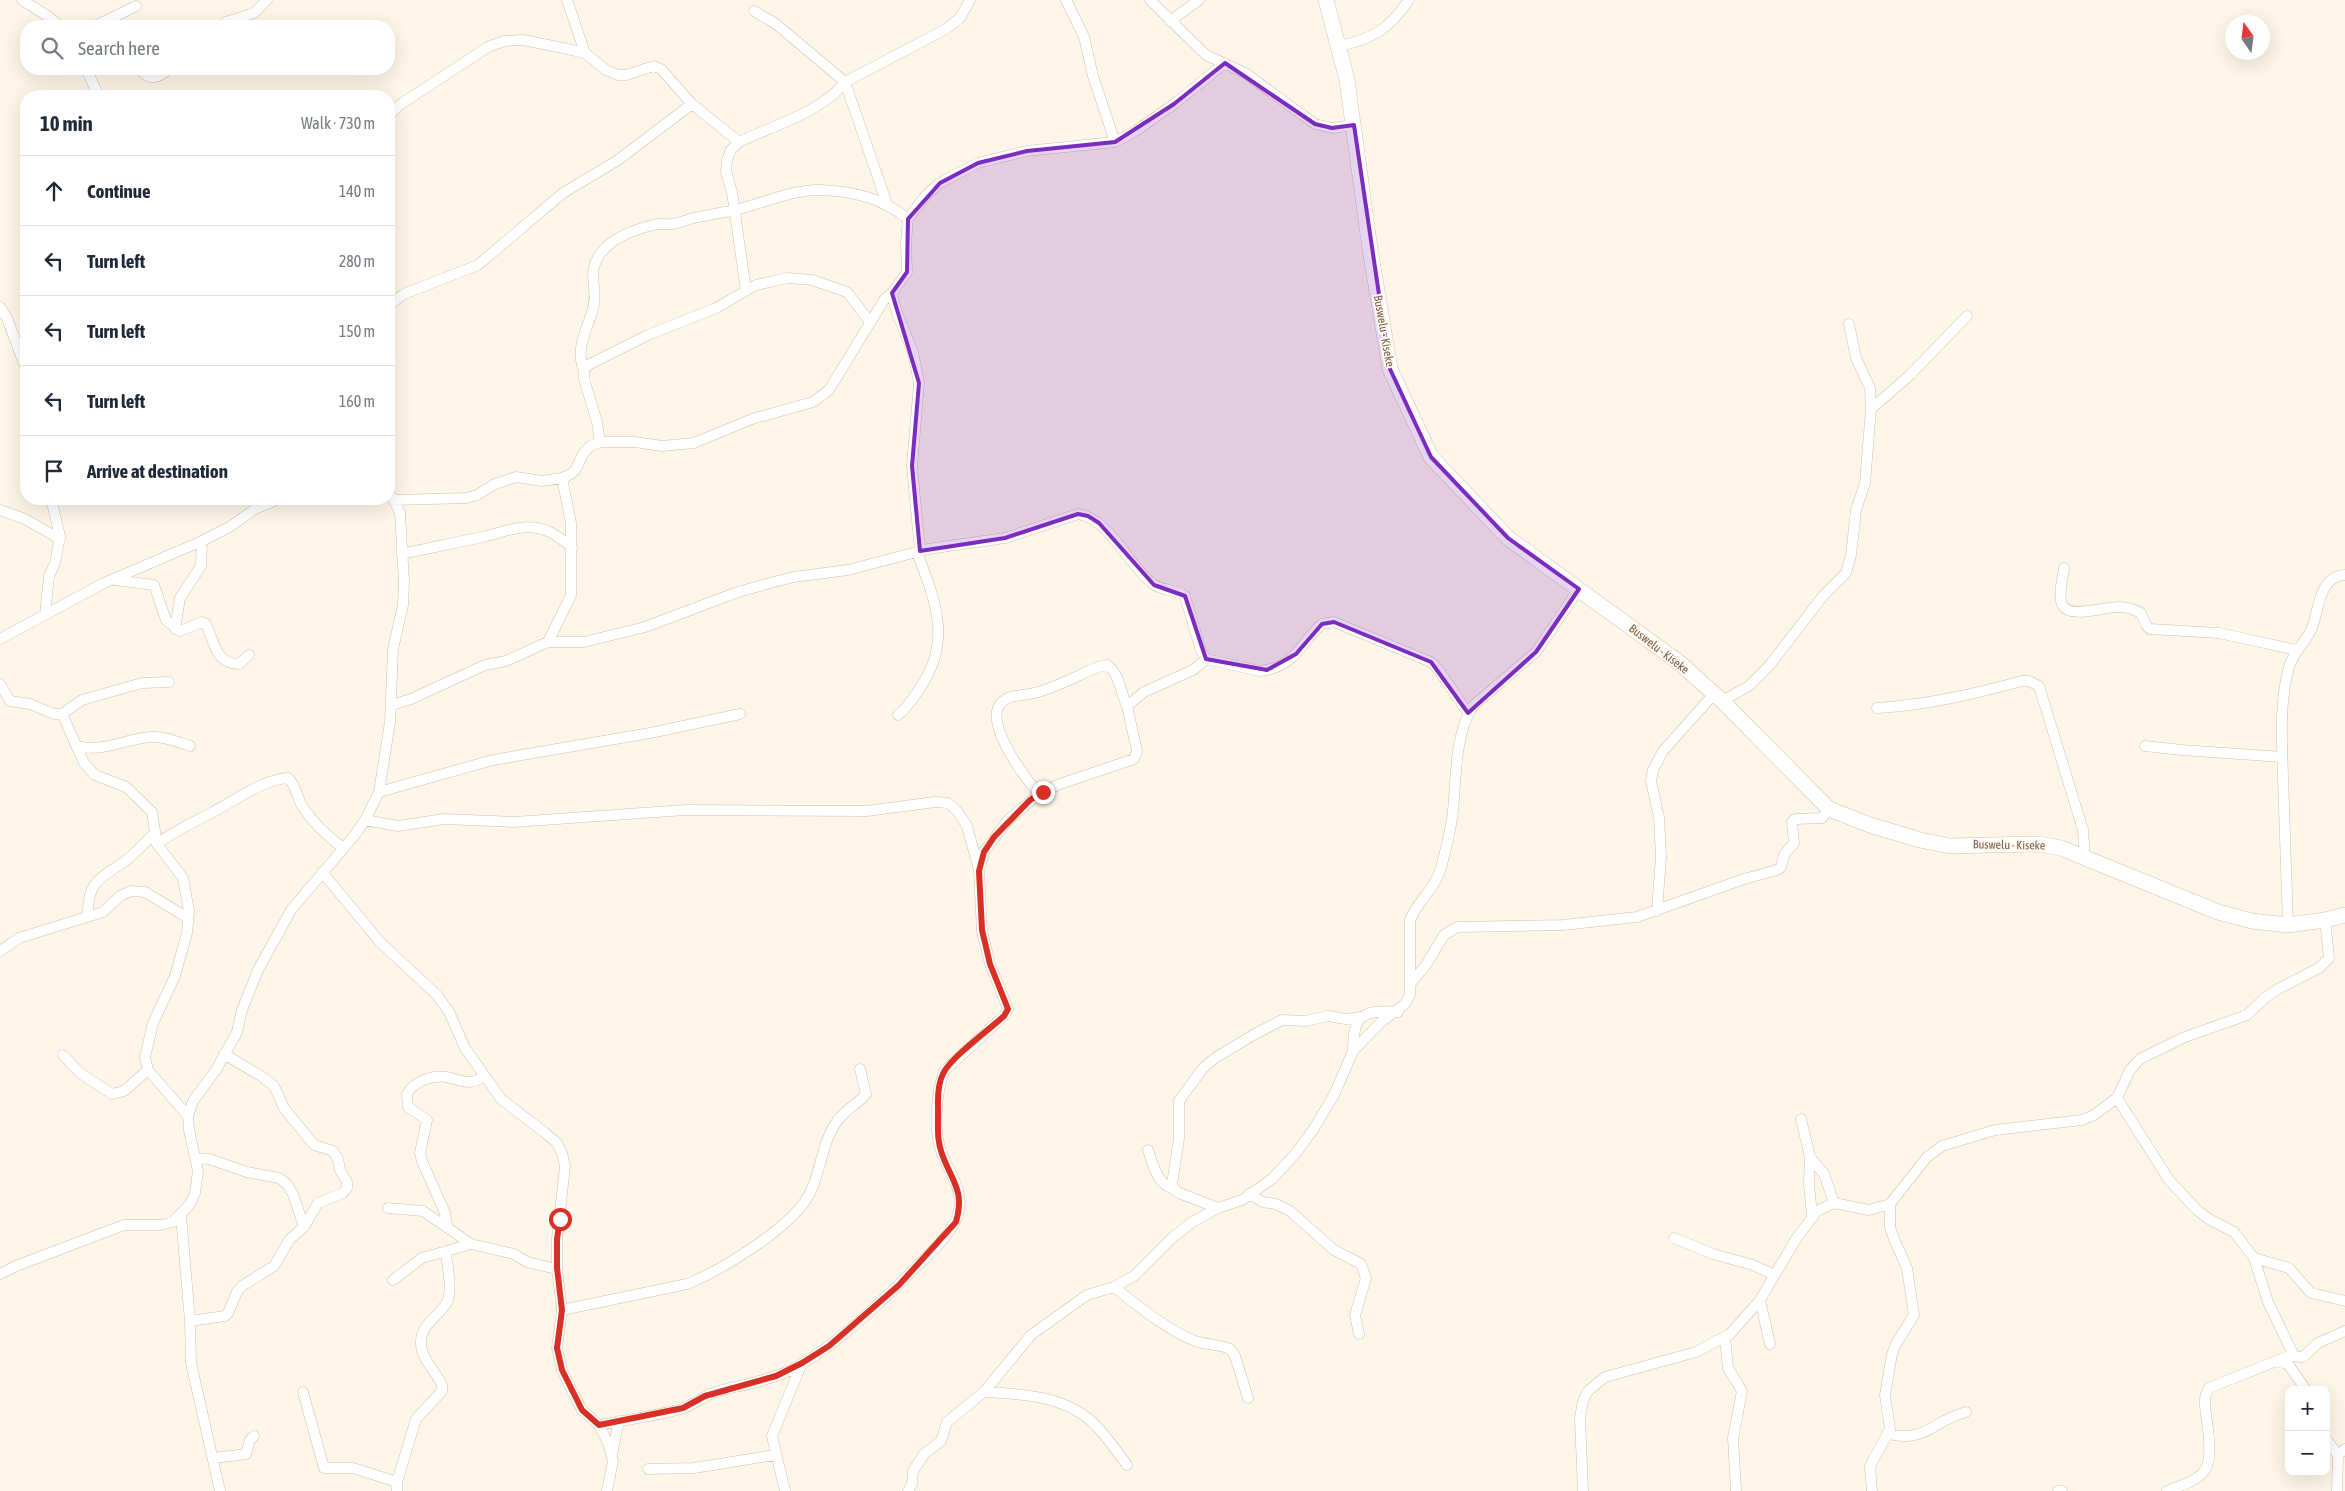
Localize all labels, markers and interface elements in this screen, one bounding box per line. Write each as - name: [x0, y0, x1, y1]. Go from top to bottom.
- north arrow: [2225, 15, 2270, 60]
- search box: [20, 20, 395, 75]
- icon: search: [38, 34, 66, 62]
- text: Search here: [78, 37, 160, 59]
- text: 10 min: [40, 111, 93, 135]
- text: Walk · 730 m: [301, 114, 375, 132]
- icon: ahead: [40, 177, 68, 205]
- text: Continue: [87, 180, 151, 202]
- text: 140 m: [339, 182, 375, 200]
- icon: left: [40, 247, 68, 275]
- text: Turn left: [87, 250, 145, 272]
- text: 280 m: [339, 252, 375, 270]
- street label: Buswelu - Kiseke: [1371, 294, 1397, 368]
- icon: left: [40, 317, 68, 345]
- text: Turn left: [87, 320, 145, 342]
- text: 150 m: [339, 322, 375, 340]
- icon: left: [40, 387, 68, 415]
- text: Turn left: [87, 390, 145, 412]
- text: 160 m: [339, 392, 375, 410]
- icon: arrive: [40, 457, 68, 485]
- text: Arrive at destination: [87, 460, 228, 482]
- street label: Buswelu - Kiseke: [1626, 621, 1692, 677]
- route end: [1032, 781, 1055, 804]
- street label: Buswelu - Kiseke: [1973, 837, 2045, 853]
- route start: [549, 1208, 572, 1231]
- map controls: [2285, 1386, 2330, 1476]
- button: +: [2285, 1386, 2330, 1431]
- button: −: [2285, 1431, 2330, 1476]

